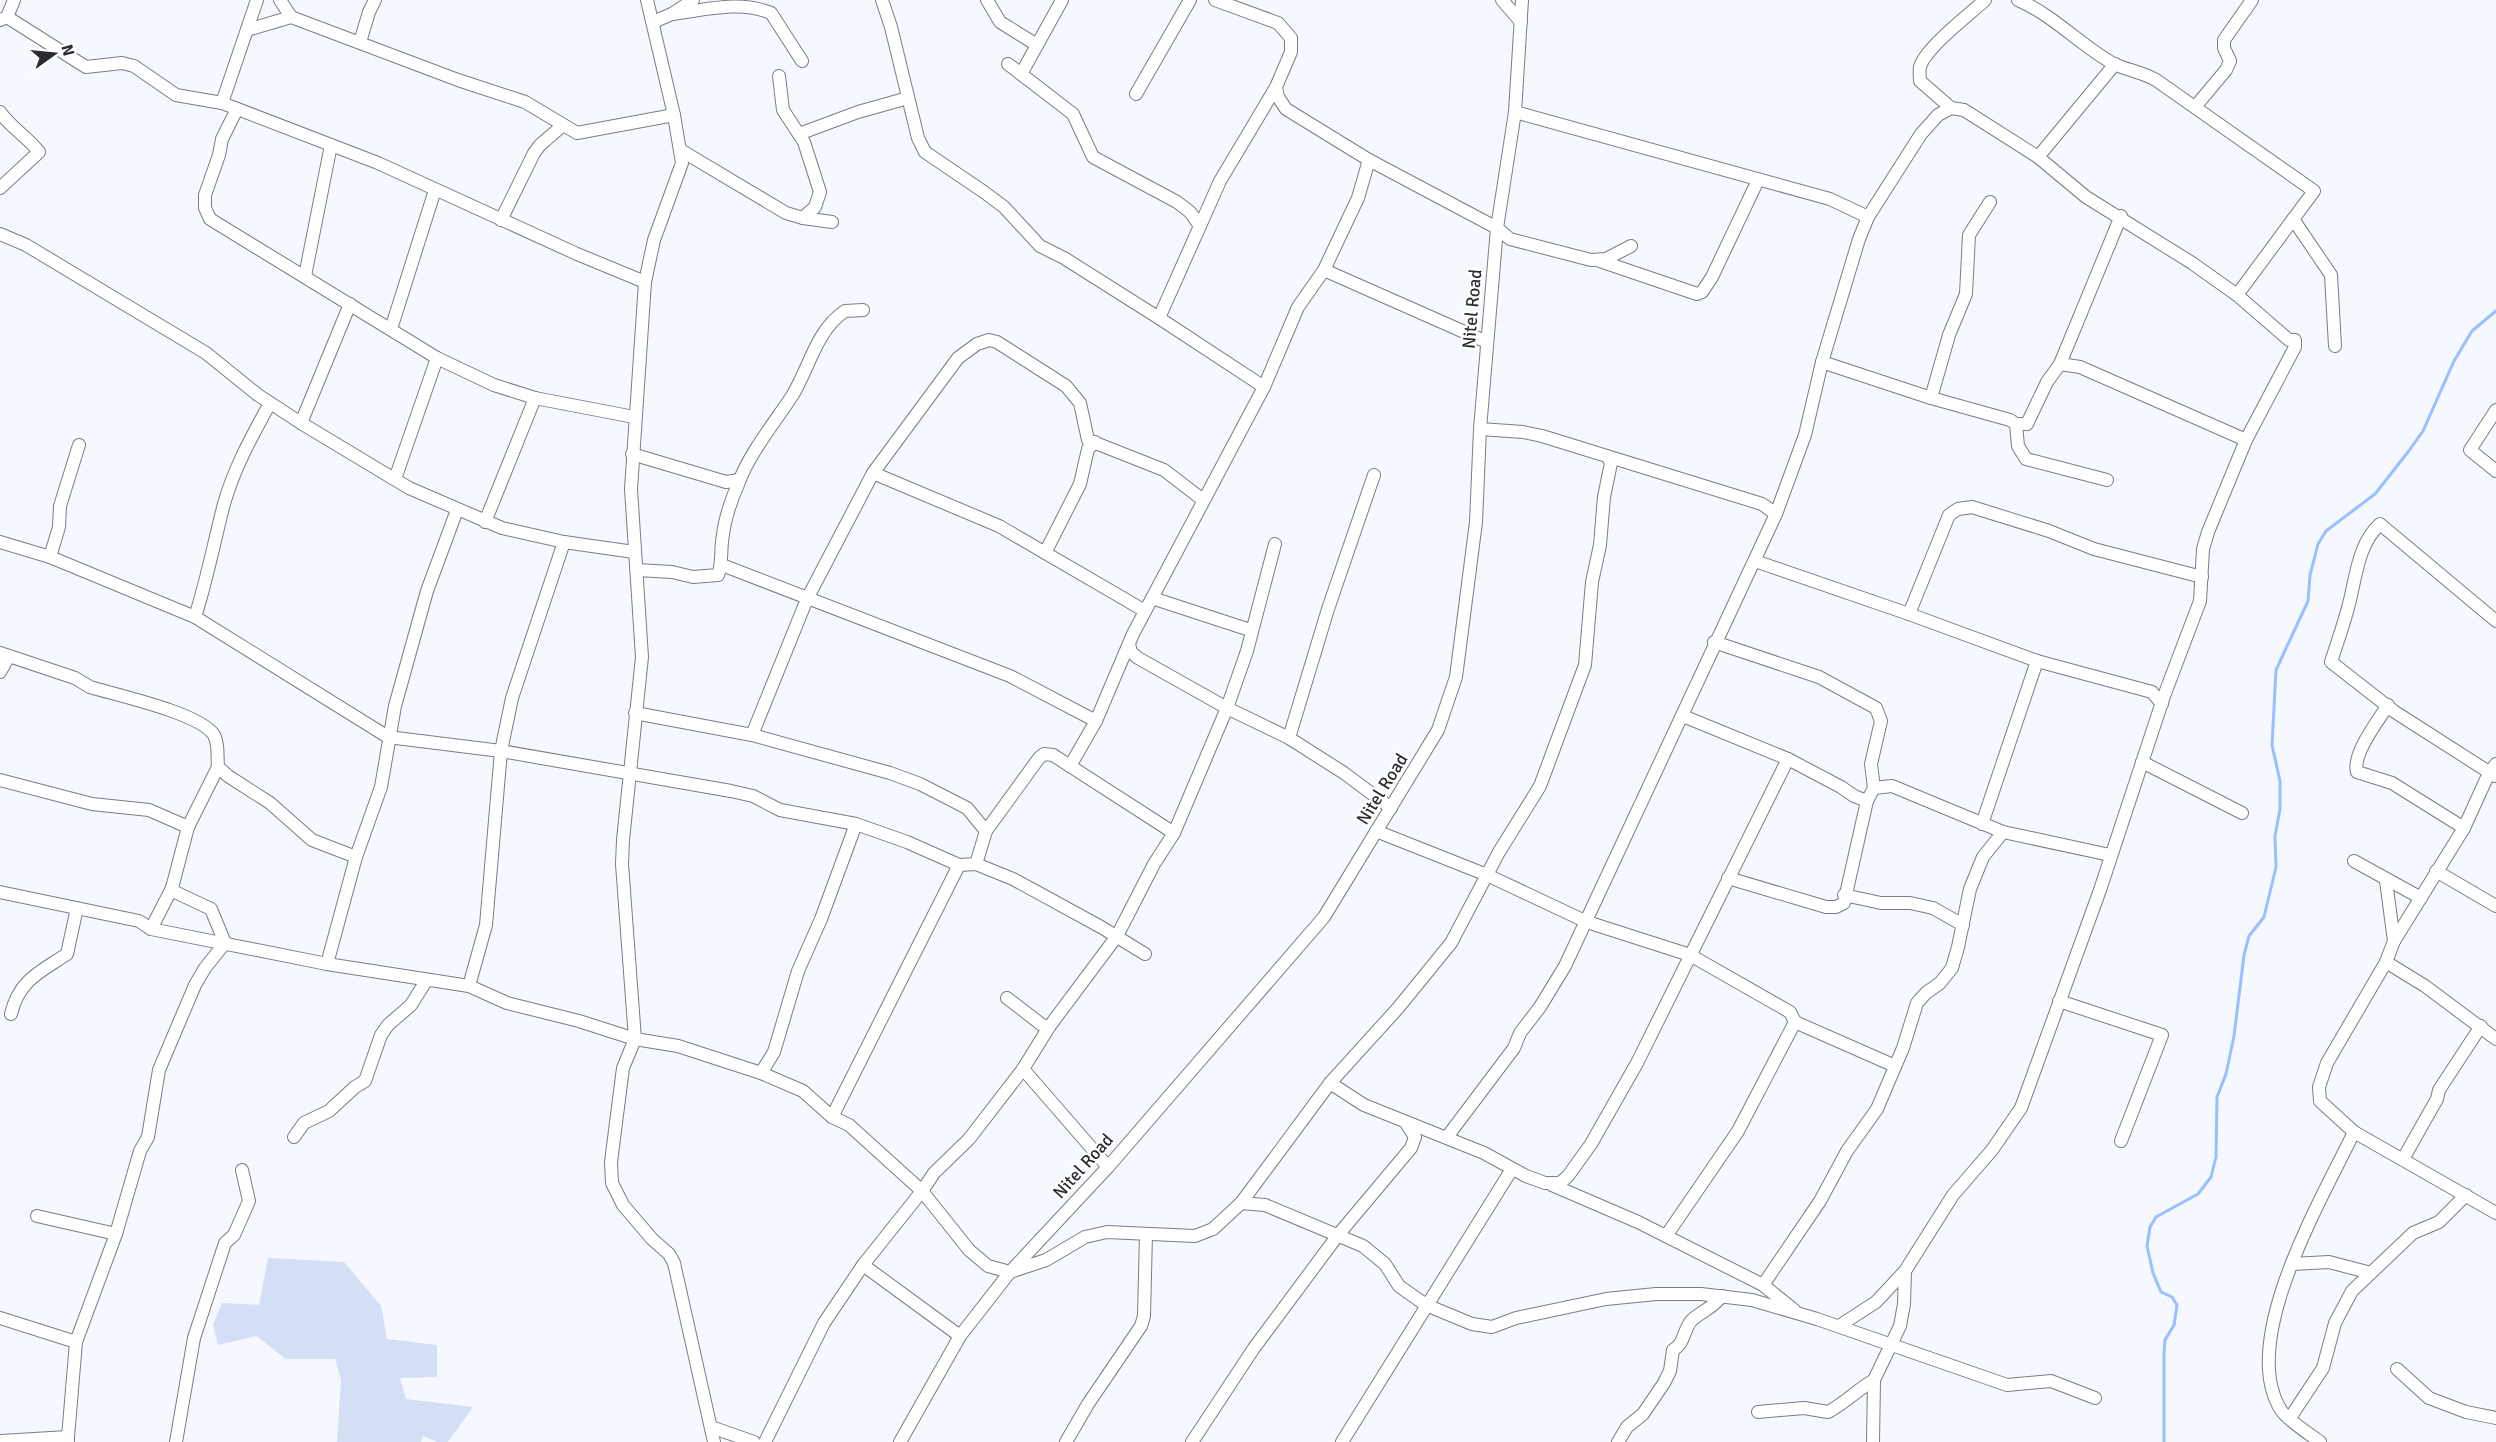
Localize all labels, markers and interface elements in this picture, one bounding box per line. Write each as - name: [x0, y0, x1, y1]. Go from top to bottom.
- north arrow: [24, 24, 84, 84]
- text: N: [56, 42, 79, 58]
- street label: Nitel Road: [1458, 268, 1486, 350]
- street label: Nitel Road: [1351, 749, 1413, 829]
- street label: Nitel Road: [1048, 1129, 1118, 1203]

